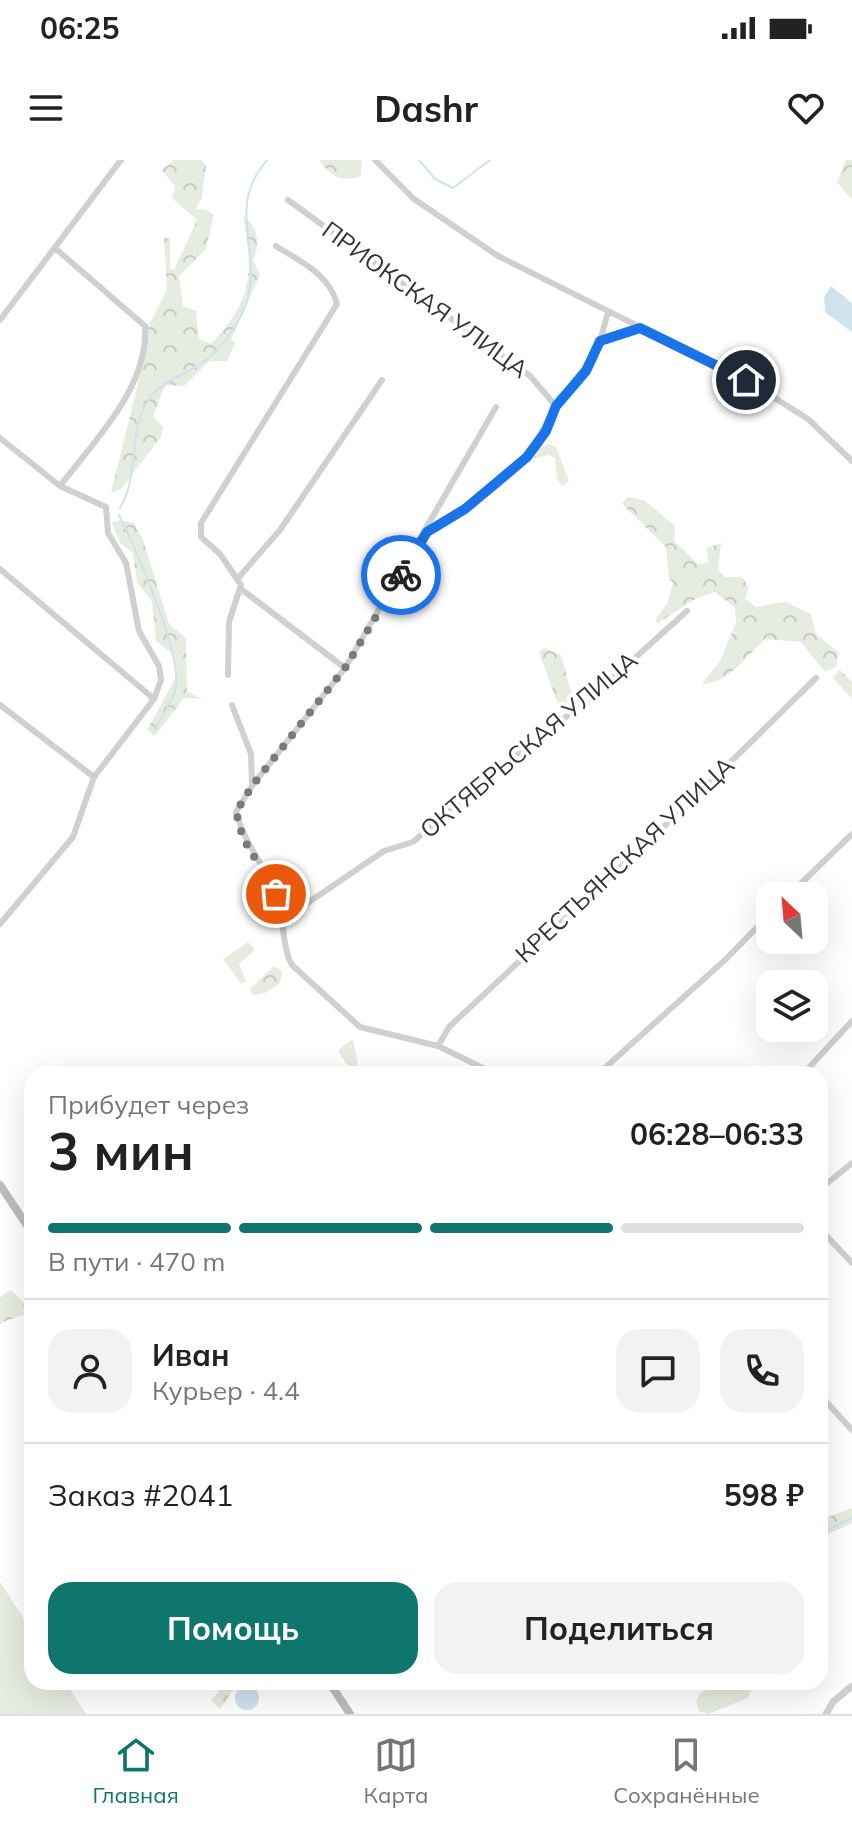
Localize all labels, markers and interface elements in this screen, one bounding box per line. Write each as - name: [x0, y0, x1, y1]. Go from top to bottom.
- text: 06:25: [40, 9, 119, 47]
- icon: menu: [24, 86, 68, 130]
- text: Dashr: [374, 86, 478, 131]
- icon: heart: [784, 86, 828, 130]
- street label: ПРИОКСКАЯ УЛИЦА: [317, 214, 535, 384]
- pin: [712, 346, 780, 414]
- icon: home: [724, 358, 768, 402]
- courier: [361, 535, 441, 615]
- icon: bike: [379, 553, 423, 597]
- street label: ОКТЯБРЬСКАЯ УЛИЦА: [414, 644, 643, 844]
- street label: КРЕСТЬЯНСКАЯ УЛИЦА: [509, 750, 740, 969]
- pin: [242, 860, 310, 928]
- icon: bag: [254, 872, 298, 916]
- north arrow: [756, 882, 828, 954]
- map controls: [756, 882, 828, 1042]
- button: layers: [756, 970, 828, 1042]
- text: Прибудет через: [48, 1088, 249, 1121]
- text: 06:28–06:33: [630, 1115, 804, 1153]
- text: 3 мин: [48, 1118, 194, 1183]
- text: В пути · 470 m: [48, 1245, 225, 1278]
- button: person: [48, 1329, 132, 1413]
- button: chat: [616, 1329, 700, 1413]
- button: phone: [720, 1329, 804, 1413]
- text: Иван: [152, 1336, 230, 1374]
- text: Курьер · 4.4: [152, 1374, 300, 1407]
- text: Заказ #2041: [48, 1476, 233, 1514]
- text: 598 ₽: [724, 1476, 804, 1514]
- button: Помощь: [48, 1582, 418, 1674]
- button: Поделиться: [434, 1582, 804, 1674]
- tab: Главная: [92, 1733, 179, 1809]
- tab: Карта: [364, 1733, 428, 1809]
- tab: Сохранённые: [613, 1733, 760, 1809]

